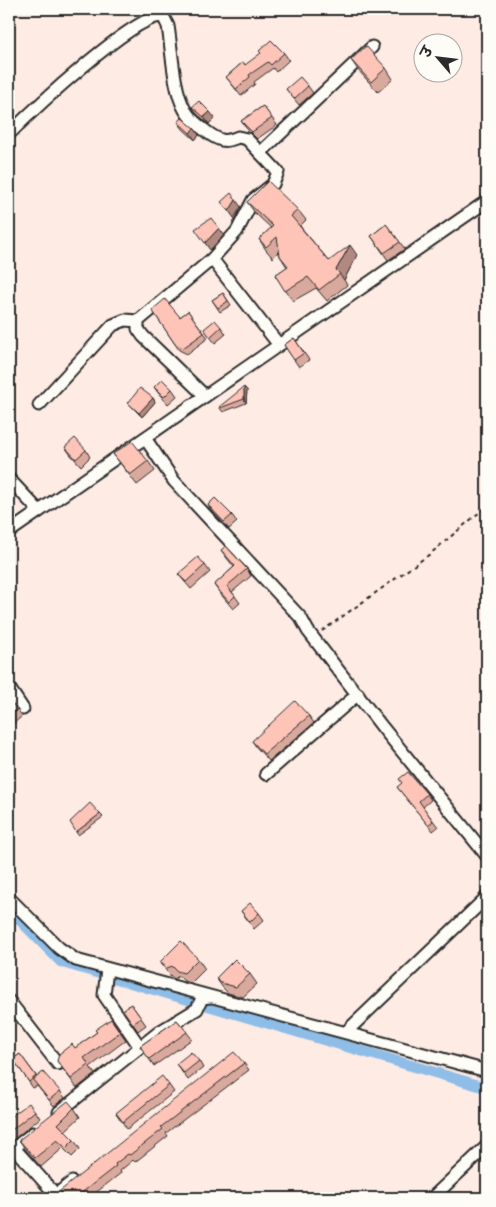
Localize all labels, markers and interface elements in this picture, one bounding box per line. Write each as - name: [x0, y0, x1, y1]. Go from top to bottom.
- north arrow: [414, 32, 464, 82]
- text: उ: [413, 41, 441, 64]

